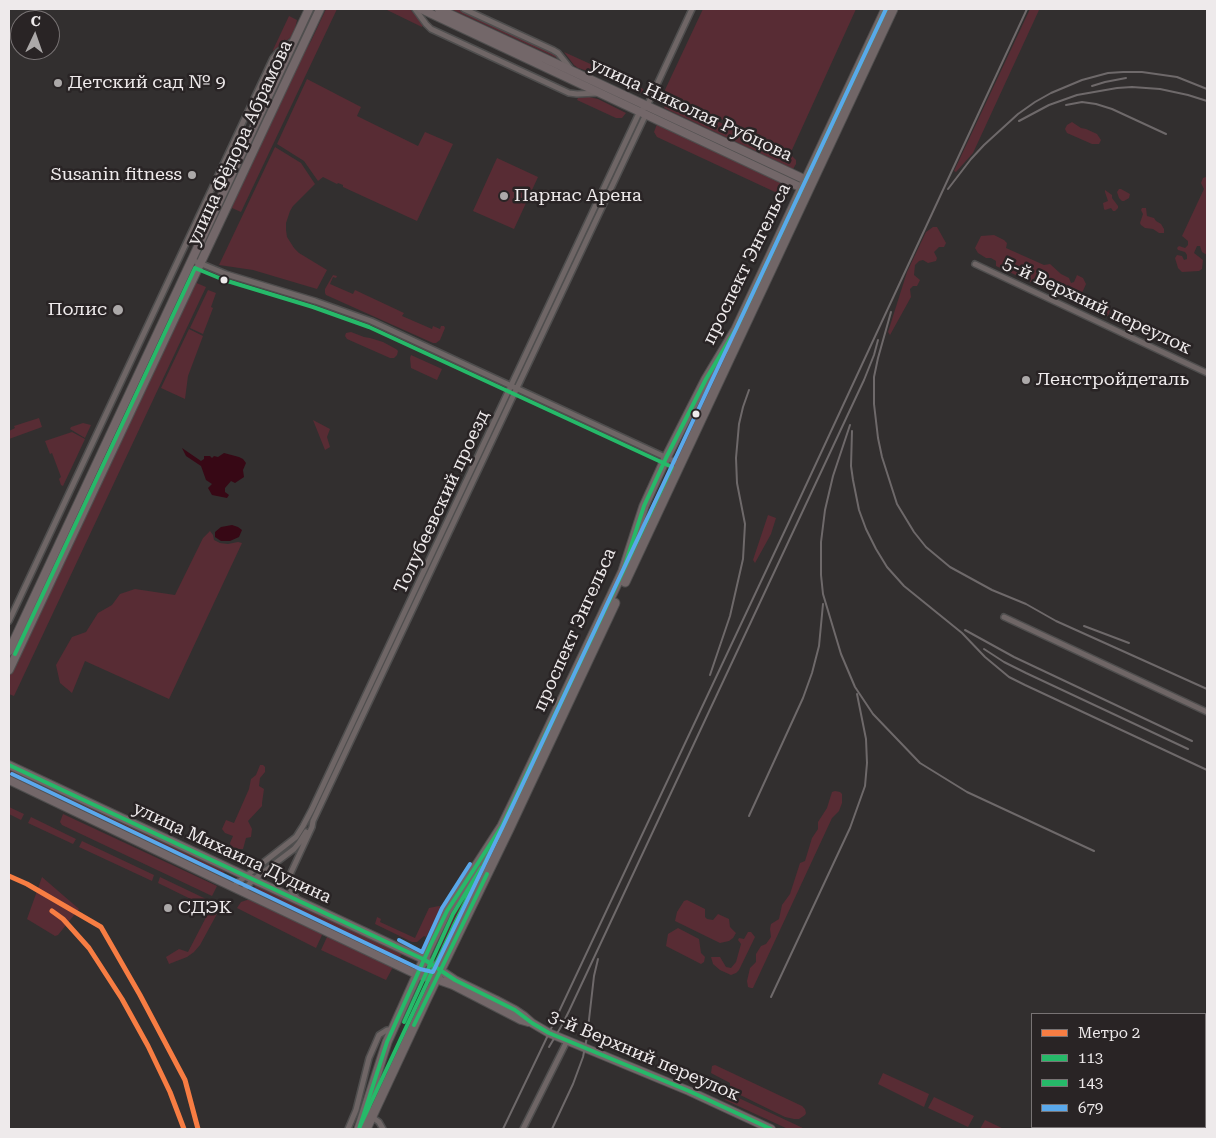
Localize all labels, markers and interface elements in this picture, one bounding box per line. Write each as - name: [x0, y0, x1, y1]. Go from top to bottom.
- north arrow: [10, 10, 60, 60]
- text: С: [30, 13, 41, 29]
- street label: улица Фёдора Абрамова: [183, 37, 297, 249]
- street label: улица Николая Рубцова: [586, 54, 796, 166]
- place label: Детский сад № 9: [68, 72, 225, 94]
- marker: Детский сад № 9: [52, 77, 64, 89]
- place label: Susanin fitness: [50, 164, 182, 186]
- marker: Susanin fitness: [186, 169, 198, 181]
- street label: проспект Энгельса: [699, 180, 795, 348]
- place label: Парнас Арена: [514, 185, 642, 207]
- marker: Парнас Арена: [498, 190, 510, 202]
- street label: 5-й Верхний переулок: [999, 253, 1195, 359]
- unlabelled marker: [219, 275, 229, 285]
- place label: Полис: [48, 299, 107, 321]
- marker: Полис: [111, 303, 125, 317]
- place label: Ленстройдеталь: [1036, 369, 1189, 391]
- marker: Ленстройдеталь: [1020, 374, 1032, 386]
- street label: Толубеевский проезд: [390, 407, 494, 597]
- unlabelled marker: [691, 409, 701, 419]
- street label: проспект Энгельса: [529, 545, 621, 715]
- street label: улица Михаила Дудина: [129, 798, 335, 908]
- place label: СДЭК: [178, 897, 232, 919]
- marker: СДЭК: [162, 902, 174, 914]
- street label: 3-й Верхний переулок: [545, 1006, 743, 1106]
- legend: [1031, 1013, 1206, 1128]
- text: Метро 2: [1078, 1024, 1140, 1042]
- text: 113: [1078, 1049, 1103, 1067]
- text: 143: [1078, 1074, 1103, 1092]
- text: 679: [1078, 1099, 1103, 1117]

